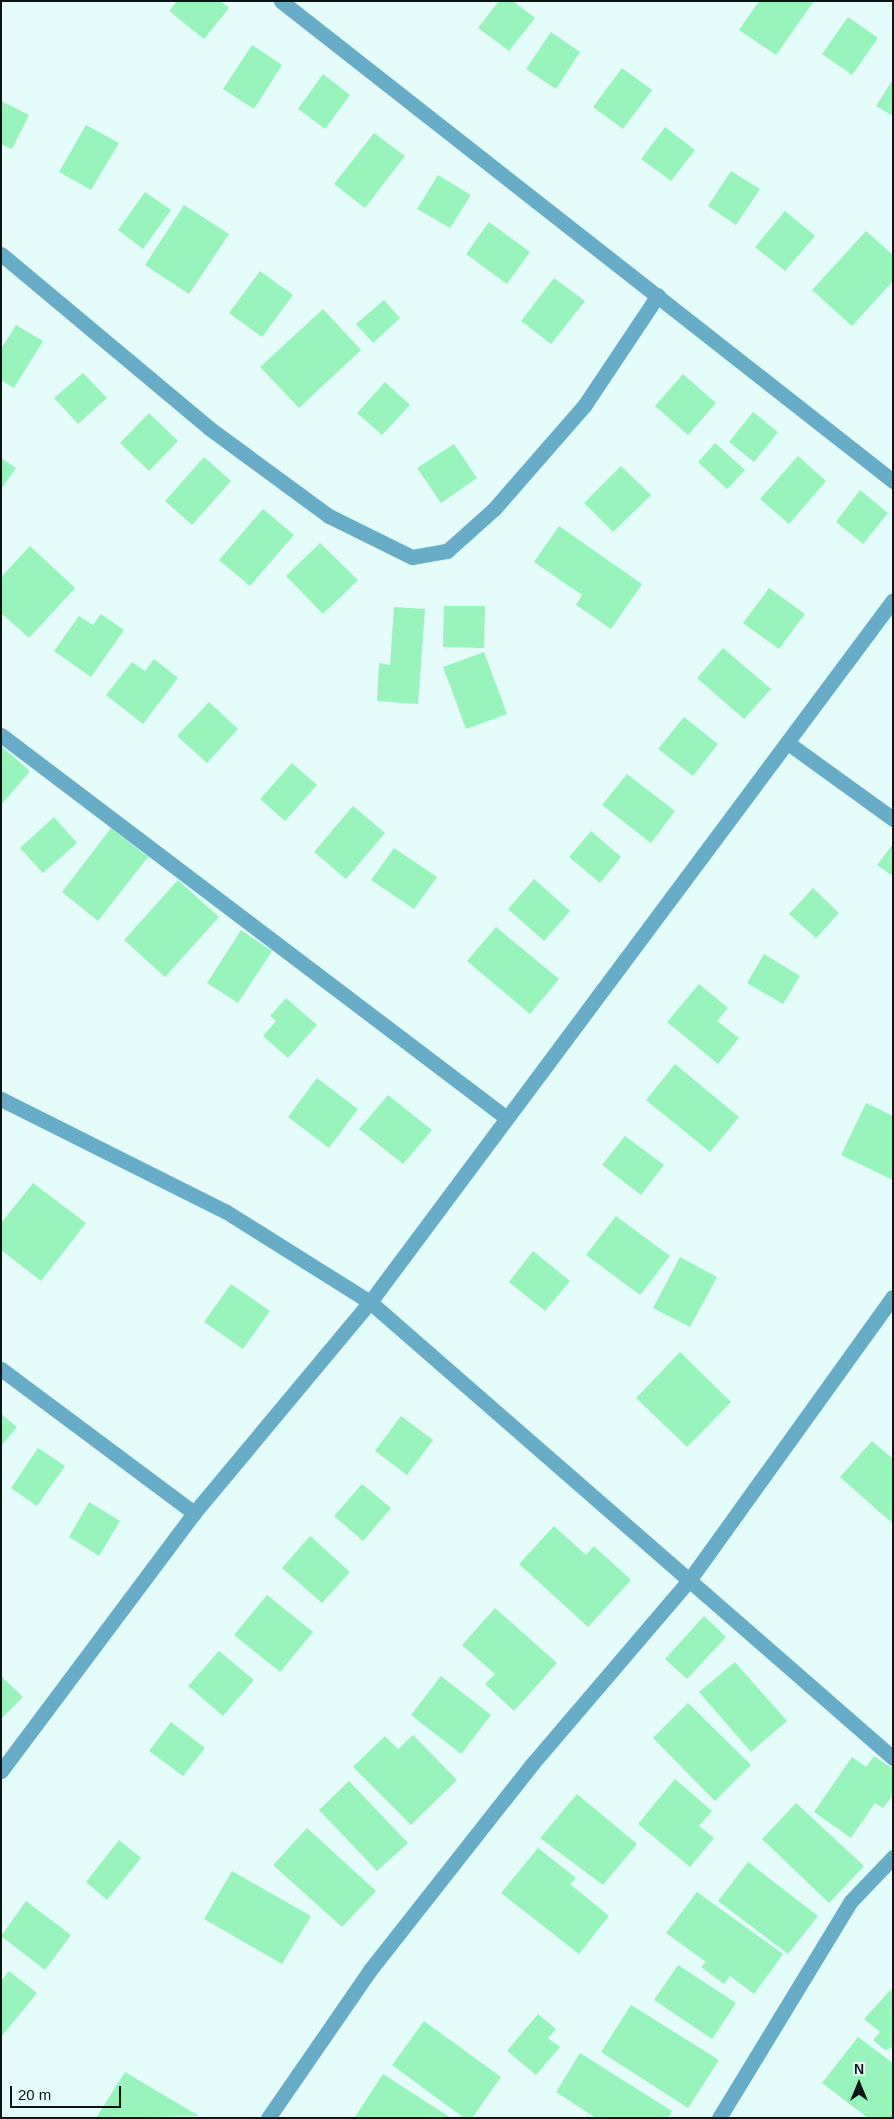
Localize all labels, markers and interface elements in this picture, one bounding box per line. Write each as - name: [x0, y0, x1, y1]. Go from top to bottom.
- north arrow: [834, 2059, 884, 2109]
- text: N: [854, 2061, 864, 2077]
- scale bar: [12, 2076, 124, 2108]
- text: 20 m: [18, 2086, 51, 2103]

